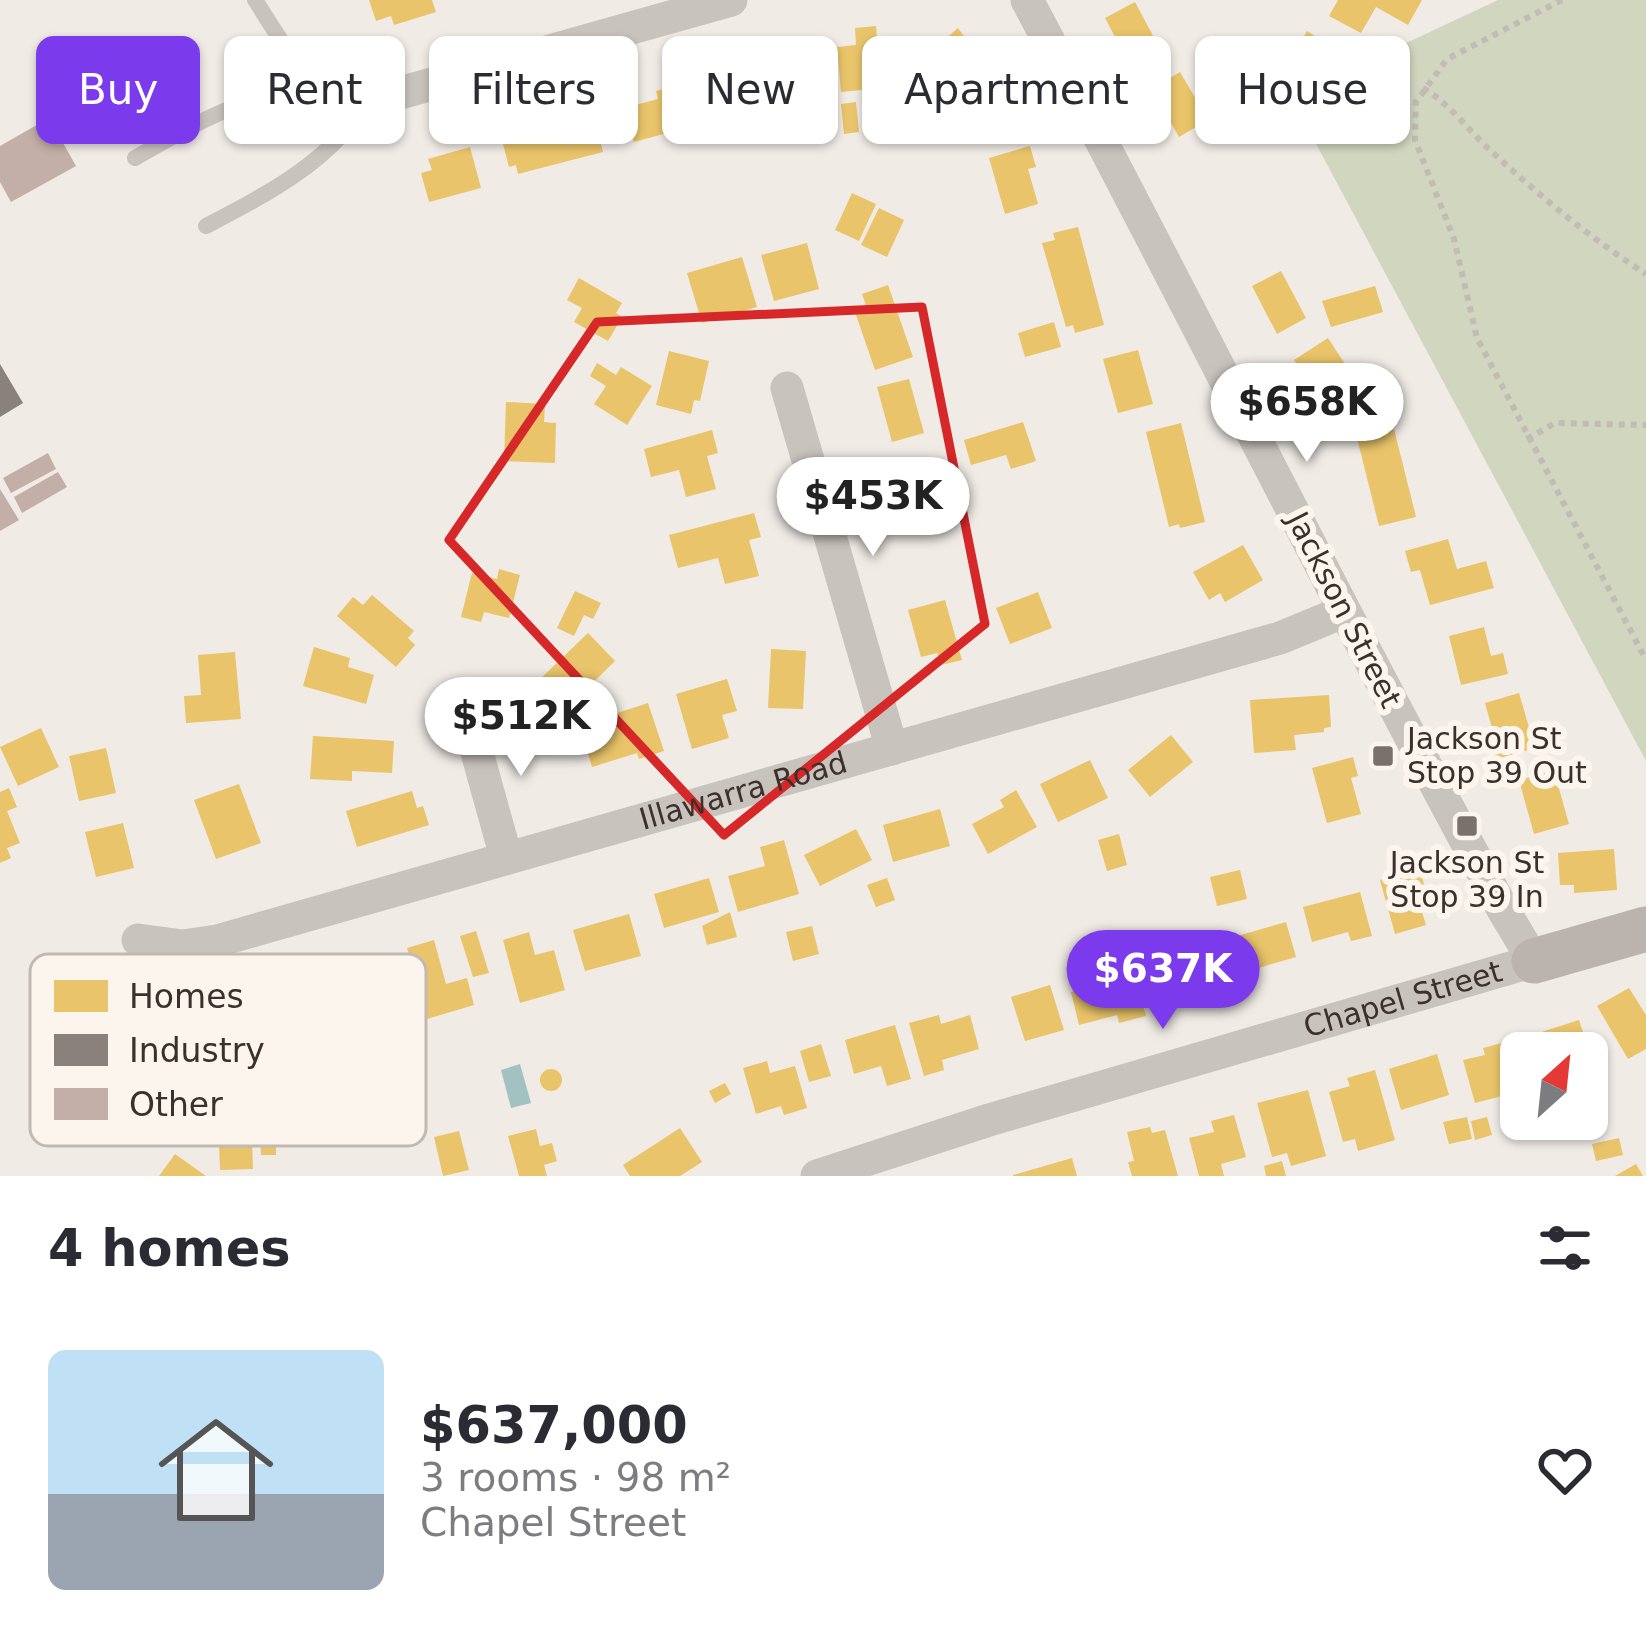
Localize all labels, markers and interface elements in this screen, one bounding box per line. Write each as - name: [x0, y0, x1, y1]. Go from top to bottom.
- chip: Buy: [36, 36, 200, 144]
- chip: Rent: [224, 36, 405, 144]
- chip: Filters: [429, 36, 638, 144]
- chip: New: [662, 36, 838, 144]
- chip: Apartment: [862, 36, 1171, 144]
- chip: House: [1195, 36, 1410, 144]
- pin: $658K: [1223, 363, 1391, 465]
- text: $658K: [1238, 379, 1376, 424]
- pin: $453K: [789, 457, 957, 559]
- text: $453K: [804, 473, 942, 518]
- street label: Jackson Street: [1279, 504, 1409, 714]
- pin: $512K: [437, 677, 605, 779]
- text: $512K: [452, 693, 590, 738]
- place label: Jackson St Stop 39 Out: [1405, 721, 1587, 790]
- marker: Jackson St Stop 39 Out: [1370, 743, 1396, 769]
- street label: Illawarra Road: [635, 744, 851, 837]
- marker: Jackson St Stop 39 In: [1454, 813, 1480, 839]
- place label: Jackson St Stop 39 In: [1388, 845, 1544, 914]
- pin: $637K: [1079, 930, 1247, 1032]
- text: $637K: [1094, 946, 1232, 991]
- street label: Chapel Street: [1299, 953, 1506, 1044]
- legend: [30, 954, 426, 1146]
- text: Homes: [129, 977, 244, 1016]
- text: Industry: [129, 1031, 265, 1070]
- north arrow: [1500, 1032, 1608, 1140]
- map controls: [1500, 1032, 1608, 1140]
- text: Other: [129, 1085, 223, 1124]
- icon: filters: [1532, 1215, 1598, 1281]
- text: 4 homes: [48, 1219, 291, 1278]
- text: $637,000: [420, 1396, 688, 1455]
- icon: home: [144, 1398, 288, 1542]
- icon: heart: [1532, 1437, 1598, 1503]
- text: 3 rooms · 98 m²: [420, 1455, 731, 1500]
- text: Chapel Street: [420, 1500, 686, 1545]

